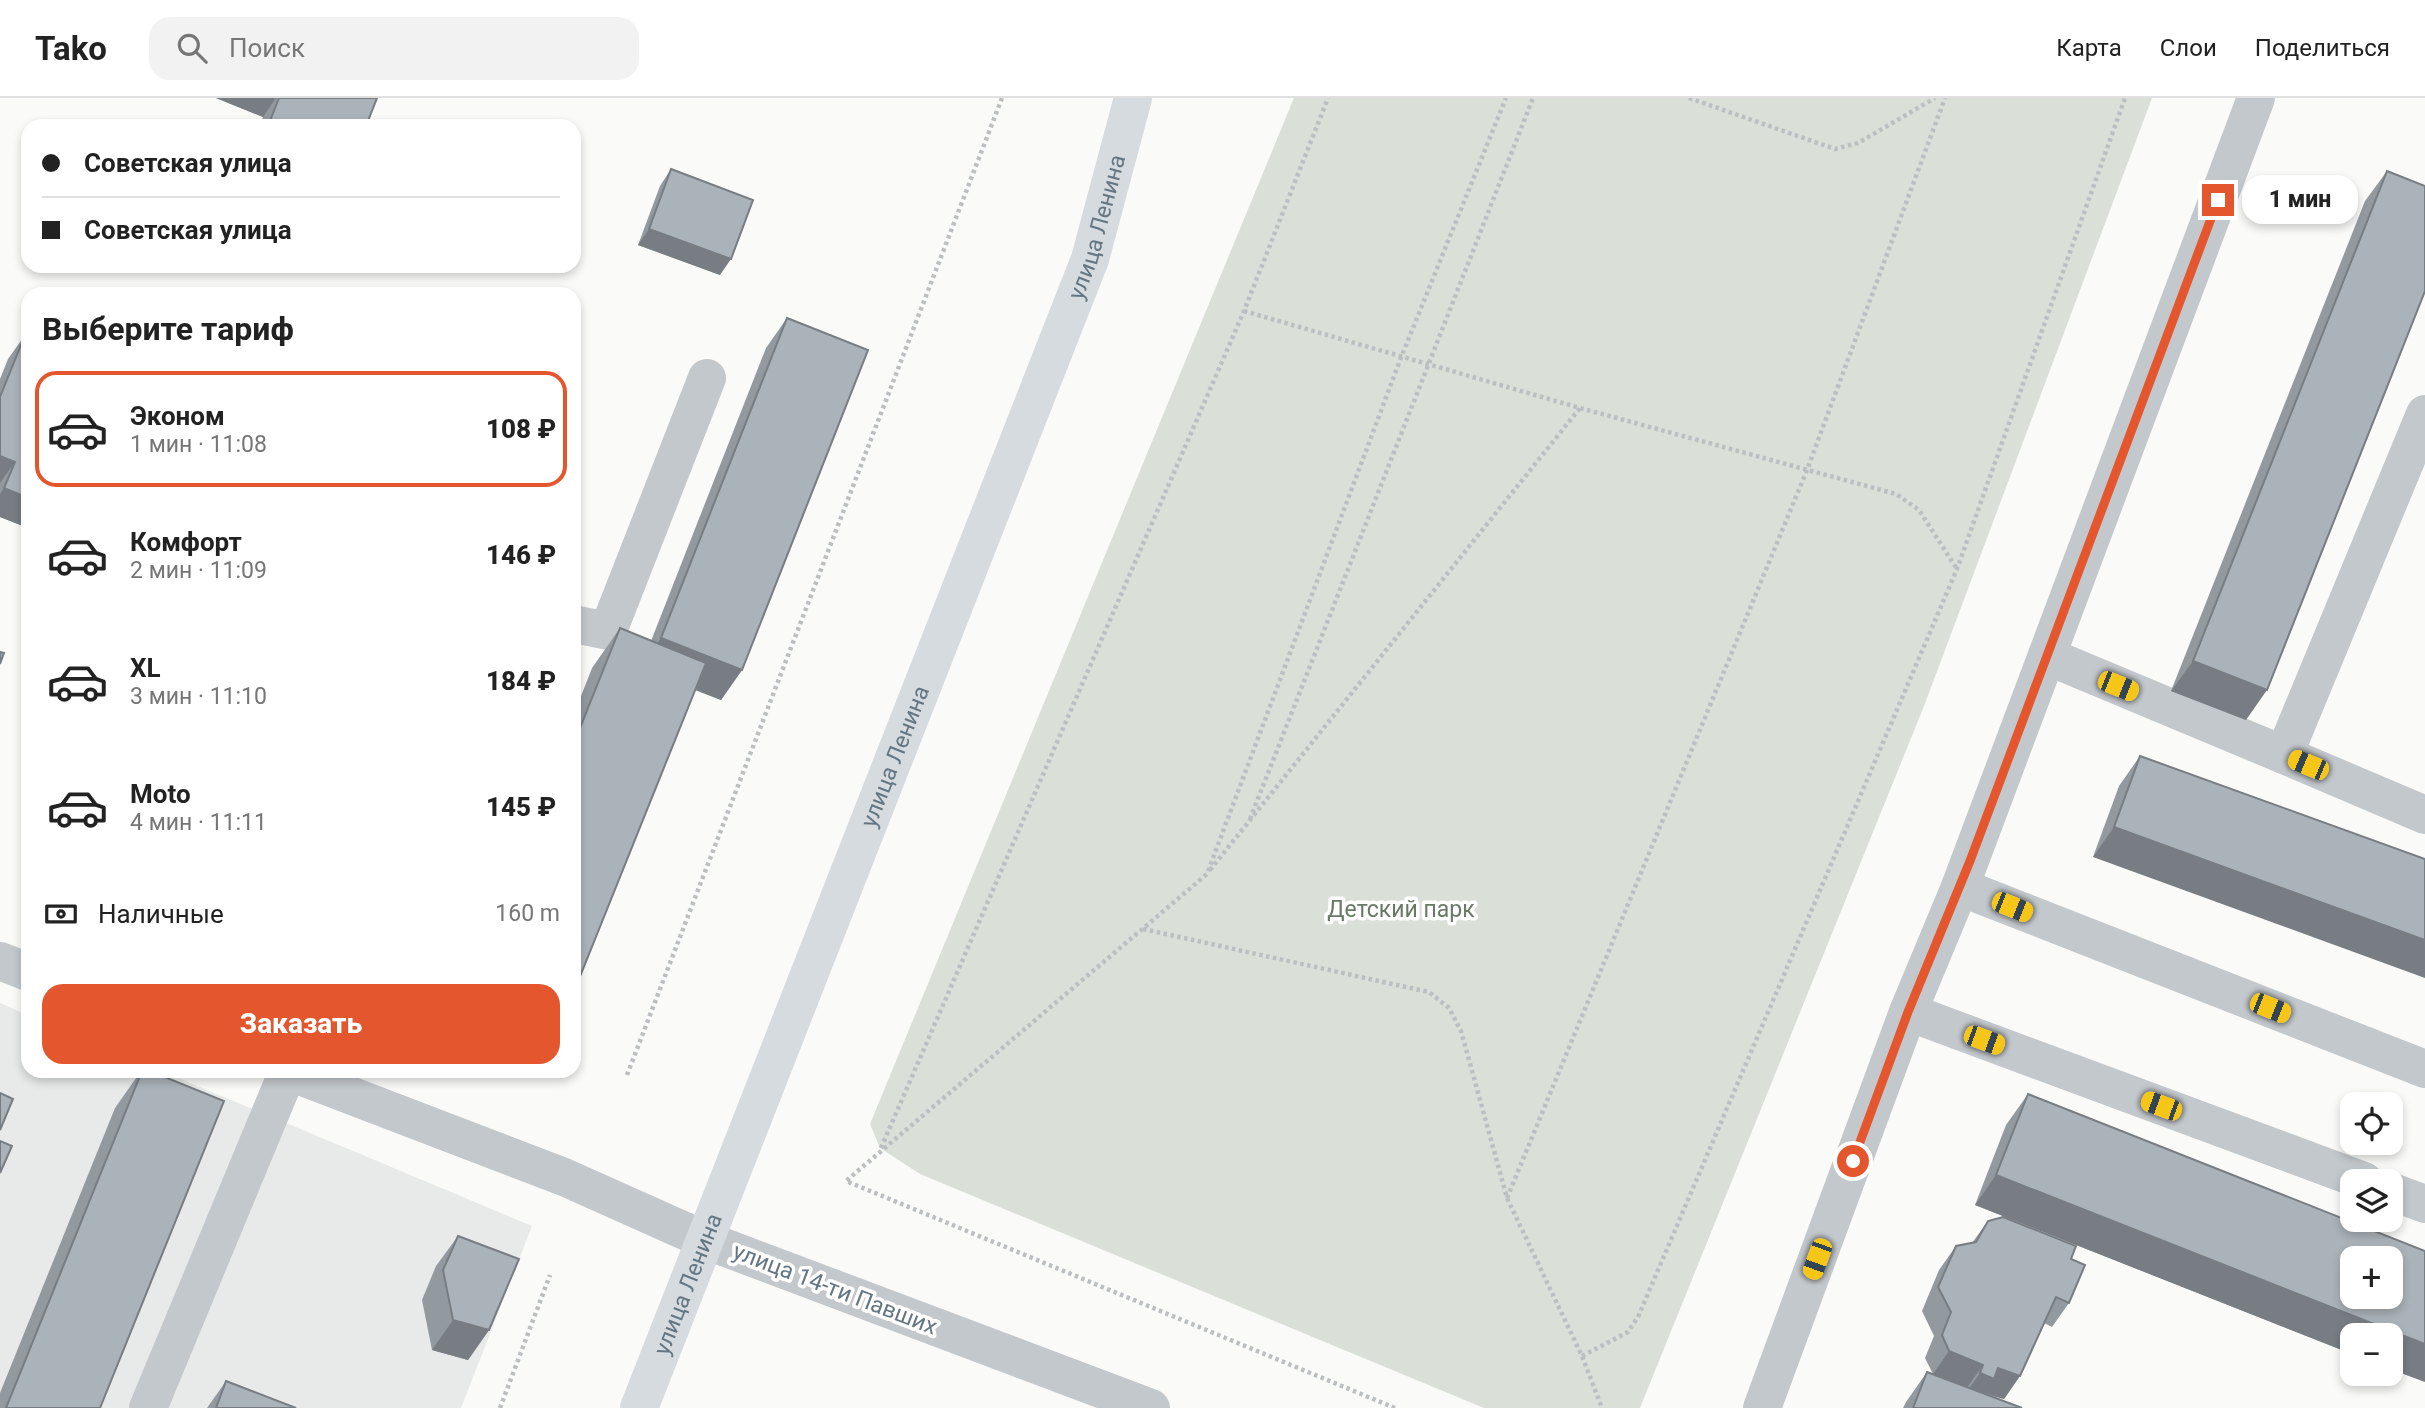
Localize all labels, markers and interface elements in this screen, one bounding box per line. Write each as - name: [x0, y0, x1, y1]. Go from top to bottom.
- search box: [149, 17, 639, 80]
- text: Tako: [35, 29, 107, 68]
- icon: search: [173, 29, 211, 67]
- text: Поиск: [229, 33, 305, 63]
- text: Карта: [2056, 34, 2122, 62]
- text: Слои: [2160, 34, 2217, 62]
- text: Поделиться: [2255, 34, 2390, 62]
- text: Советская улица: [84, 148, 292, 178]
- street label: улица Ленина: [1062, 152, 1131, 303]
- callout: 1 мин: [2242, 176, 2358, 224]
- route end: [2202, 184, 2234, 216]
- text: 1 мин: [2269, 186, 2331, 213]
- text: Советская улица: [84, 215, 292, 245]
- text: Выберите тариф: [42, 310, 294, 348]
- icon: car: [46, 398, 109, 461]
- text: Эконом: [130, 401, 225, 431]
- text: 108 ₽: [486, 414, 556, 444]
- text: 1 мин · 11:08: [130, 431, 267, 458]
- icon: car: [46, 524, 109, 587]
- text: Комфорт: [130, 527, 242, 557]
- text: 146 ₽: [486, 540, 556, 570]
- text: 2 мин · 11:09: [130, 557, 267, 584]
- icon: car: [46, 650, 109, 713]
- text: XL: [130, 653, 161, 683]
- text: 184 ₽: [486, 666, 556, 696]
- car: [2095, 668, 2142, 704]
- street label: улица Ленина: [855, 682, 935, 831]
- text: 3 мин · 11:10: [130, 683, 267, 710]
- car: [2285, 747, 2332, 783]
- icon: car: [46, 776, 109, 839]
- text: Moto: [130, 779, 191, 809]
- text: 145 ₽: [486, 792, 556, 822]
- text: 4 мин · 11:11: [130, 809, 267, 836]
- car: [1989, 889, 2036, 925]
- icon: cash: [42, 895, 80, 933]
- park label: Детский парк: [1327, 896, 1475, 923]
- text: Наличные: [98, 899, 224, 929]
- text: 160 m: [495, 900, 560, 927]
- button: Заказать: [42, 984, 560, 1064]
- car: [2247, 990, 2294, 1026]
- car: [1961, 1023, 2008, 1057]
- car: [2138, 1089, 2185, 1123]
- map controls: [2340, 1092, 2403, 1386]
- button: locate: [2340, 1092, 2403, 1155]
- route start: [1837, 1145, 1869, 1177]
- button: layers: [2340, 1169, 2403, 1232]
- street label: улица Ленина: [648, 1210, 728, 1359]
- car: [1800, 1236, 1835, 1282]
- street label: улица 14-ти Павших: [729, 1238, 941, 1340]
- button: +: [2340, 1246, 2403, 1309]
- button: −: [2340, 1323, 2403, 1386]

